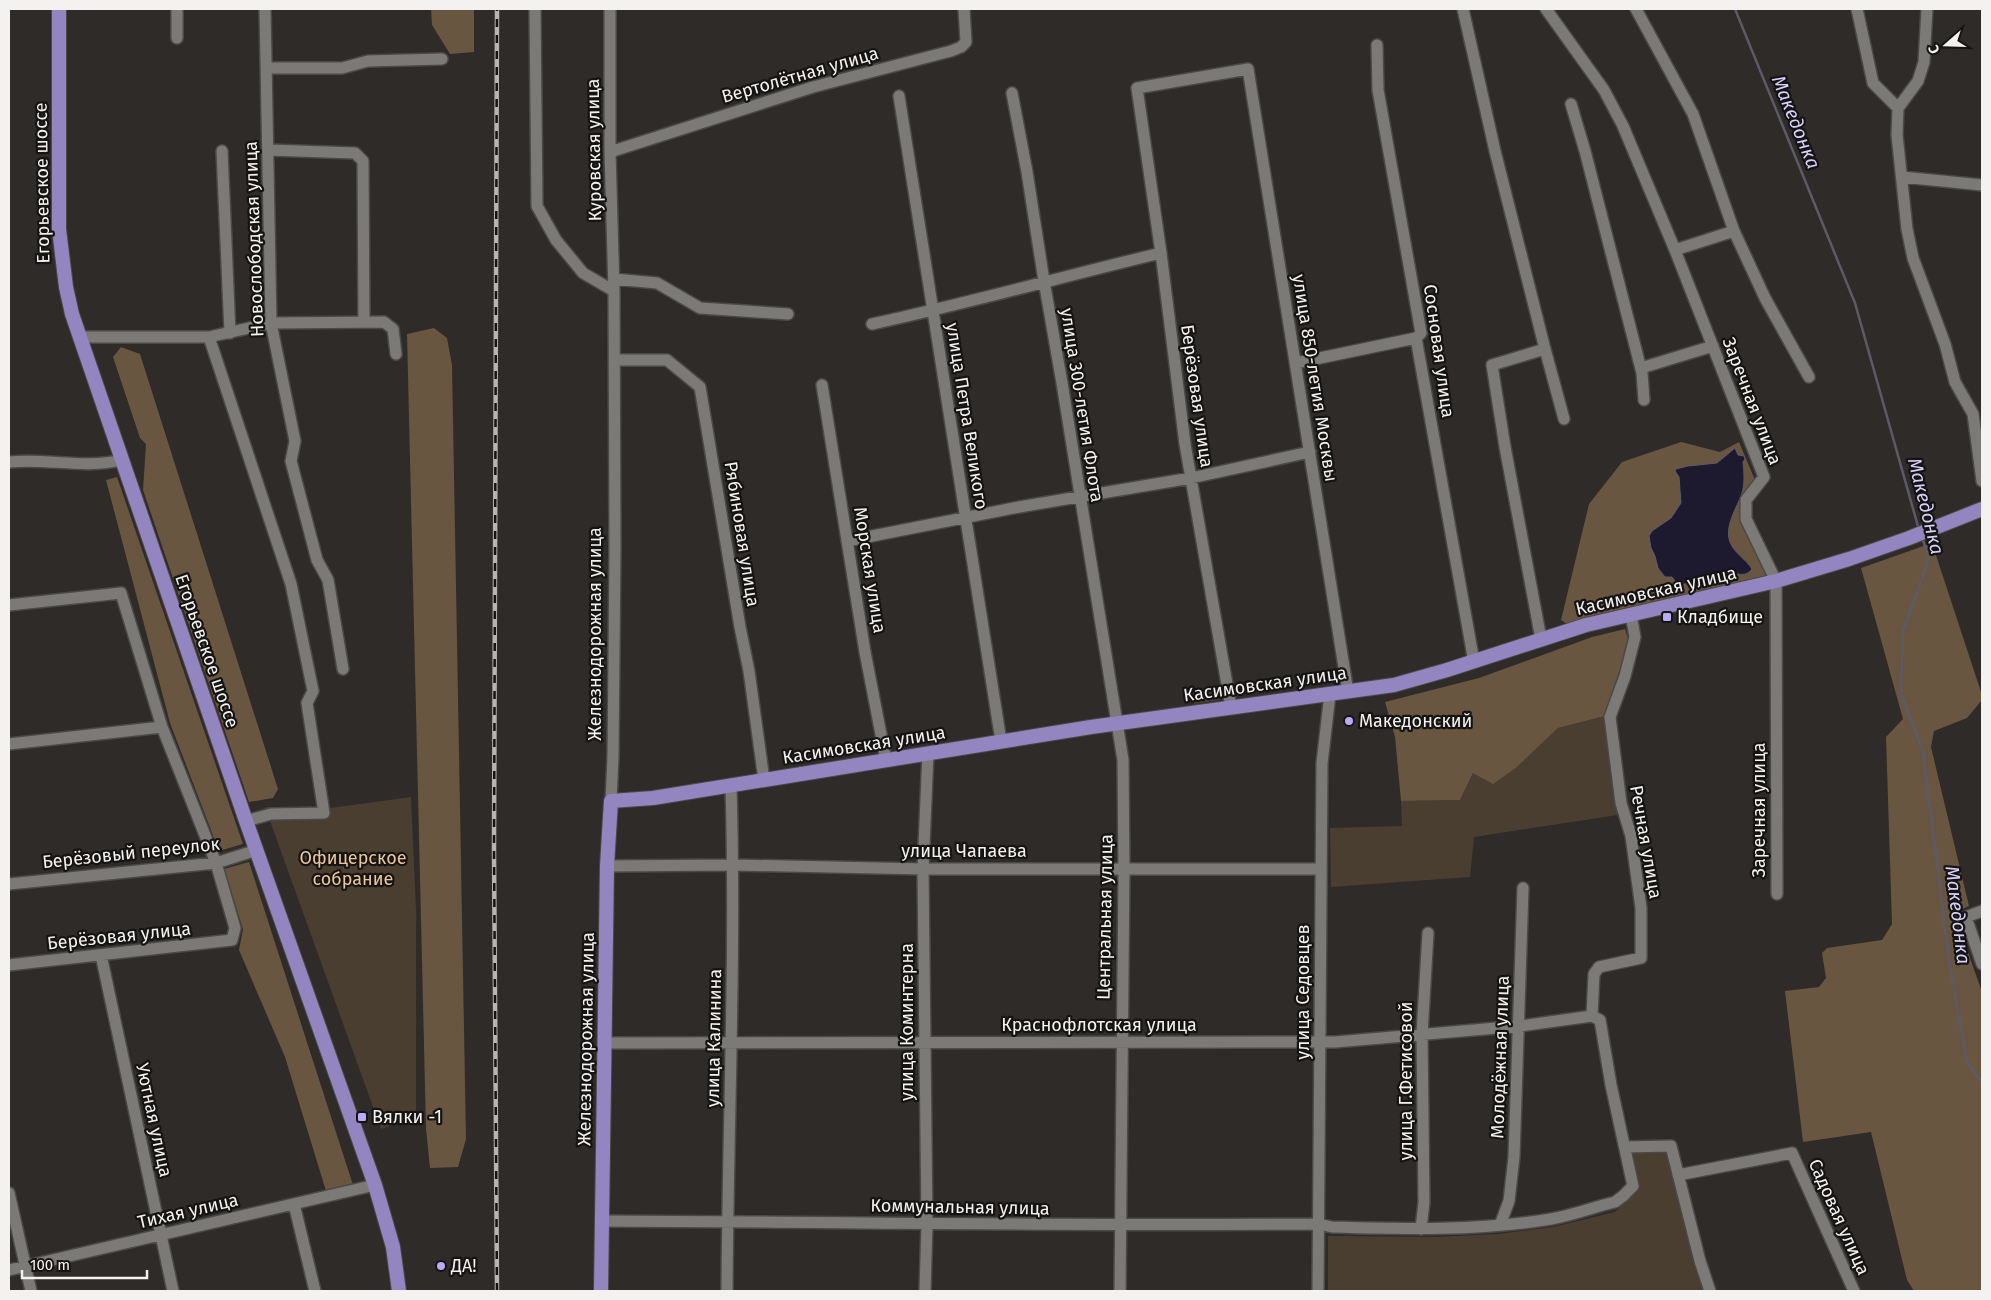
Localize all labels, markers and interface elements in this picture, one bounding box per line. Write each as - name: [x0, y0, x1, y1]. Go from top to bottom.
- north arrow: [1921, 20, 1971, 70]
- street label: Вертолётная улица: [719, 42, 881, 108]
- text: С: [1925, 43, 1944, 56]
- water label: Македонка: [1767, 72, 1825, 172]
- street label: Куровская улица: [582, 78, 606, 222]
- street label: Егорьевское шоссе: [30, 102, 54, 264]
- street label: Новослободская улица: [240, 141, 268, 337]
- street label: улица 850-летия Москвы: [1288, 273, 1342, 483]
- street label: Сосновая улица: [1419, 283, 1459, 419]
- street label: улица 300-летия Флота: [1056, 306, 1108, 504]
- street label: улица Петра Великого: [941, 321, 993, 511]
- street label: Берёзовая улица: [1176, 323, 1218, 469]
- street label: Заречная улица: [1718, 334, 1786, 468]
- water label: Македонка: [1903, 455, 1949, 557]
- street label: Рябиновая улица: [720, 460, 764, 608]
- street label: Морская улица: [849, 505, 891, 635]
- street label: Железнодорожная улица: [584, 527, 606, 741]
- street label: Касимовская улица: [1573, 562, 1739, 620]
- street label: Егорьевское шоссе: [170, 571, 244, 731]
- place label: Кладбище: [1677, 606, 1763, 628]
- marker: Кладбище: [1661, 611, 1673, 623]
- street label: Касимовская улица: [1182, 662, 1348, 706]
- place label: Македонский: [1359, 710, 1472, 732]
- marker: Македонский: [1343, 715, 1355, 727]
- street label: Касимовская улица: [781, 721, 947, 769]
- street label: Заречная улица: [1748, 743, 1770, 877]
- street label: Речная улица: [1625, 783, 1667, 901]
- street label: Берёзовый переулок: [41, 833, 222, 873]
- street label: Центральная улица: [1093, 834, 1117, 1000]
- street label: улица Чапаева: [901, 840, 1027, 862]
- park label: Офицерское собрание: [300, 847, 406, 890]
- water label: Македонка: [1941, 865, 1975, 965]
- street label: Берёзовая улица: [46, 918, 192, 954]
- street label: улица Седовцев: [1292, 924, 1314, 1060]
- street label: Железнодорожная улица: [573, 932, 599, 1146]
- street label: улица Коминтерна: [896, 943, 918, 1101]
- street label: улица Калинина: [702, 969, 726, 1107]
- street label: Молодёжная улица: [1486, 975, 1514, 1139]
- street label: улица Г.Фетисовой: [1395, 1001, 1417, 1161]
- street label: Краснофлотская улица: [1001, 1014, 1197, 1036]
- street label: Уютная улица: [131, 1061, 177, 1179]
- place label: Вялки -1: [372, 1106, 442, 1128]
- marker: Вялки -1: [356, 1111, 368, 1123]
- street label: Садовая улица: [1804, 1156, 1874, 1278]
- street label: Тихая улица: [136, 1189, 240, 1233]
- street label: Коммунальная улица: [870, 1194, 1050, 1220]
- scale bar: [22, 1248, 148, 1280]
- place label: ДА!: [450, 1255, 477, 1277]
- text: 100 m: [30, 1256, 70, 1274]
- marker: ДА!: [435, 1260, 447, 1272]

